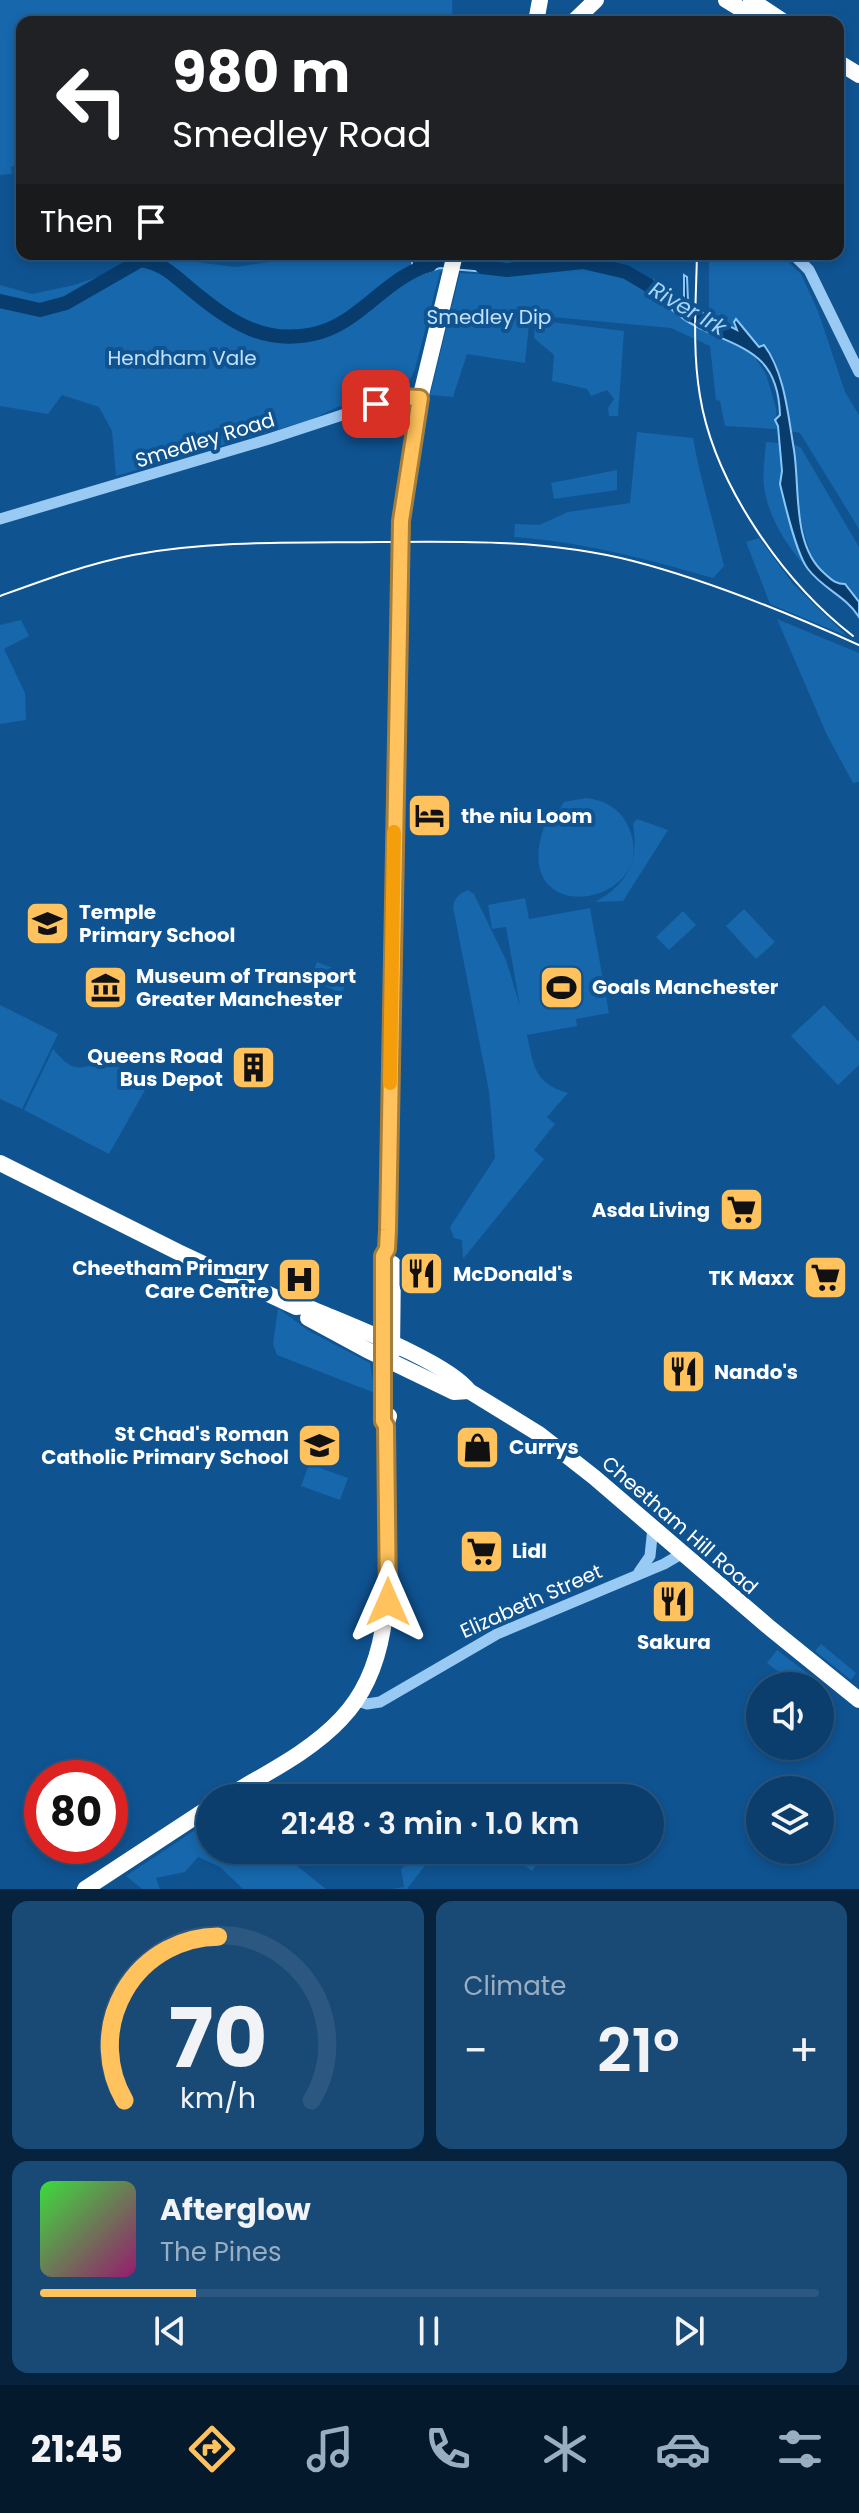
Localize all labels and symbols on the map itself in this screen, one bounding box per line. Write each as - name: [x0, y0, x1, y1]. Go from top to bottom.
- water label: River Irk: [643, 274, 734, 344]
- park label: Smedley Dip: [427, 303, 551, 331]
- park label: Hendham Vale: [107, 344, 257, 372]
- pin: [342, 370, 410, 438]
- street label: Smedley Road: [132, 406, 278, 474]
- hotel icon: the niu Loom: [406, 792, 454, 840]
- place label: the niu Loom: [461, 802, 592, 830]
- place label: Temple Primary School: [79, 898, 235, 949]
- school or university icon: Temple Primary School: [24, 899, 72, 947]
- place label: Museum of Transport Greater Manchester: [136, 962, 356, 1013]
- museum icon: Museum of Transport Greater Manchester: [81, 963, 129, 1011]
- sports icon: Goals Manchester: [537, 963, 585, 1011]
- place label: Goals Manchester: [592, 973, 779, 1001]
- place label: Queens Road Bus Depot: [87, 1042, 223, 1093]
- building icon: Queens Road Bus Depot: [230, 1043, 278, 1091]
- supermarket icon: Asda Living: [717, 1186, 765, 1234]
- place label: Asda Living: [592, 1196, 710, 1224]
- restaurant icon: McDonald's: [398, 1250, 446, 1298]
- place label: Cheetham Primary Care Centre: [72, 1254, 269, 1305]
- supermarket icon: TK Maxx: [801, 1254, 849, 1302]
- hospital icon: Cheetham Primary Care Centre: [276, 1256, 324, 1304]
- place label: McDonald's: [453, 1260, 573, 1288]
- place label: TK Maxx: [709, 1264, 794, 1292]
- restaurant icon: Nando's: [659, 1348, 707, 1396]
- place label: Nando's: [714, 1358, 798, 1386]
- place label: St Chad's Roman Catholic Primary School: [41, 1420, 289, 1471]
- school or university icon: St Chad's Roman Catholic Primary School: [296, 1422, 344, 1470]
- shop icon: Currys: [454, 1423, 502, 1471]
- place label: Currys: [509, 1433, 579, 1461]
- street label: Cheetham Hill Road: [596, 1449, 764, 1601]
- supermarket icon: Lidl: [457, 1527, 505, 1575]
- place label: Lidl: [512, 1537, 547, 1565]
- street label: Elizabeth Street: [456, 1557, 606, 1645]
- position arrow: [346, 1560, 430, 1644]
- restaurant icon: Sakura: [650, 1578, 698, 1626]
- place label: Sakura: [637, 1628, 711, 1656]
- speed limit sign: 80: [24, 1760, 128, 1864]

